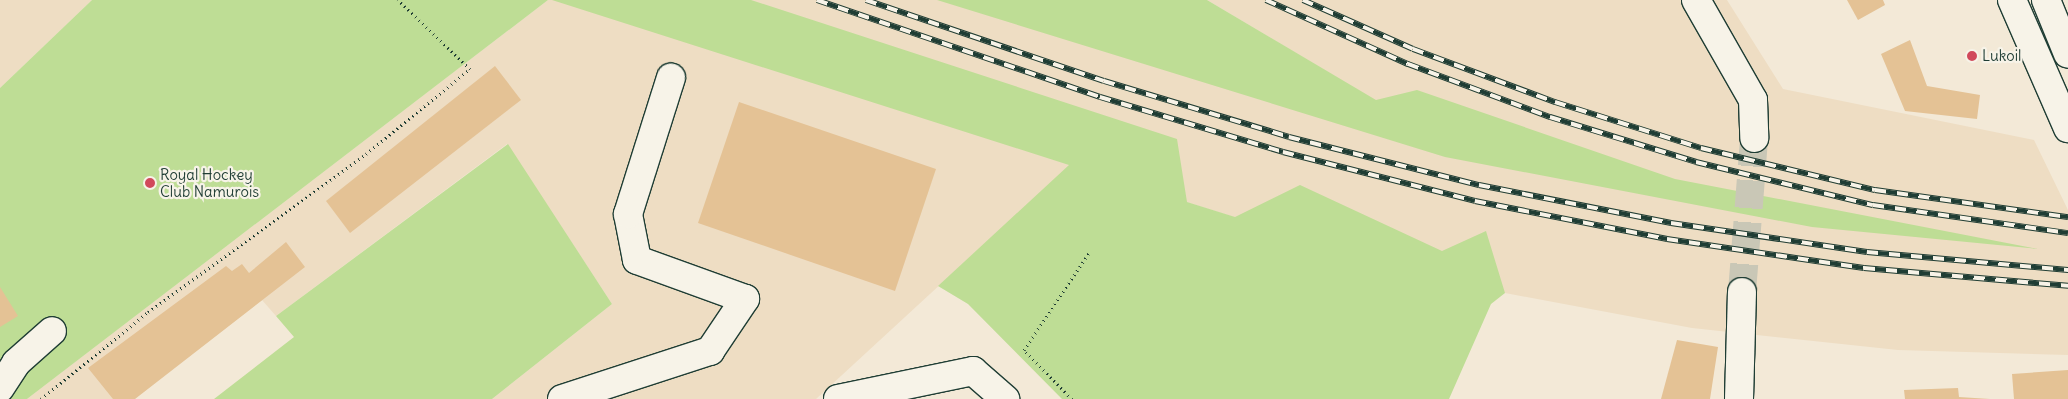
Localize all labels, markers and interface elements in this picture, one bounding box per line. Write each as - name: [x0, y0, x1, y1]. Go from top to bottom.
- place label: Lukoil: [1982, 47, 2021, 65]
- marker: Lukoil: [1966, 50, 1978, 62]
- place label: Royal Hockey Club Namurois: [160, 165, 259, 200]
- marker: Royal Hockey Club Namurois: [144, 177, 156, 189]

